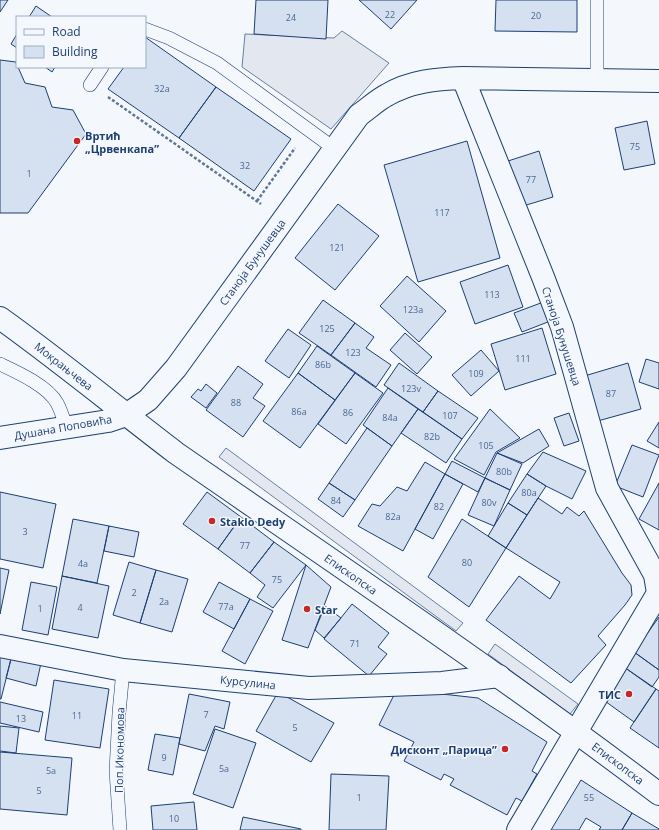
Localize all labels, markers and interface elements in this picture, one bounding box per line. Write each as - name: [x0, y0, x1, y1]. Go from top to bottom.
- house number: 22: [385, 8, 395, 21]
- house number: 20: [531, 9, 541, 22]
- house number: 24: [286, 11, 296, 24]
- legend: [16, 16, 146, 68]
- text: Road: [52, 23, 81, 40]
- text: Building: [52, 43, 98, 60]
- house number: 32a: [154, 82, 170, 95]
- place label: Вртић „Црвенкапа”: [85, 128, 159, 156]
- marker: Вртић „Црвенкапа”: [72, 136, 82, 146]
- house number: 75: [630, 140, 640, 153]
- house number: 32: [240, 159, 250, 172]
- house number: 1: [26, 167, 32, 180]
- house number: 77: [526, 173, 536, 186]
- house number: 117: [434, 206, 450, 219]
- street label: Станоја Бунушевца: [216, 216, 288, 308]
- house number: 121: [329, 241, 345, 254]
- street label: Станоја Бунушевца: [539, 284, 585, 388]
- house number: 113: [484, 288, 500, 301]
- house number: 123a: [403, 303, 423, 316]
- house number: 125: [319, 322, 335, 335]
- street label: Мокрањчева: [32, 339, 96, 393]
- house number: 123: [345, 346, 361, 359]
- house number: 111: [515, 352, 531, 365]
- house number: 86b: [315, 358, 331, 371]
- house number: 109: [468, 367, 484, 380]
- house number: 123v: [401, 382, 421, 395]
- house number: 87: [606, 387, 616, 400]
- house number: 88: [231, 396, 241, 409]
- house number: 86a: [291, 405, 307, 418]
- house number: 86: [343, 406, 353, 419]
- house number: 107: [442, 409, 458, 422]
- street label: Душана Поповића: [13, 411, 113, 443]
- house number: 84a: [382, 411, 398, 424]
- house number: 82b: [424, 430, 440, 443]
- house number: 105: [478, 439, 494, 452]
- house number: 80b: [496, 465, 512, 478]
- house number: 80a: [521, 486, 537, 499]
- house number: 84: [331, 494, 341, 507]
- house number: 80v: [482, 496, 497, 509]
- house number: 82: [434, 500, 444, 513]
- house number: 82a: [385, 510, 401, 523]
- place label: Staklo Dedy: [220, 514, 286, 529]
- marker: Staklo Dedy: [207, 516, 217, 526]
- house number: 3: [22, 525, 28, 538]
- house number: 77: [240, 539, 250, 552]
- street label: Епископска: [322, 550, 380, 598]
- house number: 80: [462, 556, 472, 569]
- house number: 4a: [78, 557, 88, 570]
- house number: 75: [272, 573, 282, 586]
- house number: 2: [131, 586, 137, 599]
- house number: 2a: [159, 595, 169, 608]
- house number: 77a: [218, 600, 234, 613]
- house number: 4: [77, 601, 83, 614]
- house number: 1: [37, 602, 43, 615]
- place label: Star: [315, 602, 337, 617]
- marker: Star: [302, 604, 312, 614]
- house number: 71: [350, 637, 360, 650]
- street label: Курсулина: [219, 672, 277, 692]
- place label: ТИС: [599, 687, 621, 702]
- marker: ТИС: [624, 689, 634, 699]
- street label: Поп Икономова: [111, 707, 127, 793]
- house number: 7: [203, 708, 209, 721]
- house number: 11: [72, 709, 82, 722]
- house number: 13: [16, 712, 26, 725]
- house number: 5: [292, 721, 298, 734]
- street label: Епископска: [589, 739, 647, 787]
- place label: Дисконт „Парица”: [391, 742, 497, 757]
- marker: Дисконт „Парица”: [500, 744, 510, 754]
- house number: 9: [161, 751, 167, 764]
- house number: 5a: [219, 762, 229, 775]
- house number: 5a: [46, 764, 56, 777]
- house number: 5: [36, 784, 42, 797]
- house number: 1: [356, 791, 362, 804]
- house number: 55: [584, 791, 594, 804]
- house number: 10: [169, 812, 179, 825]

